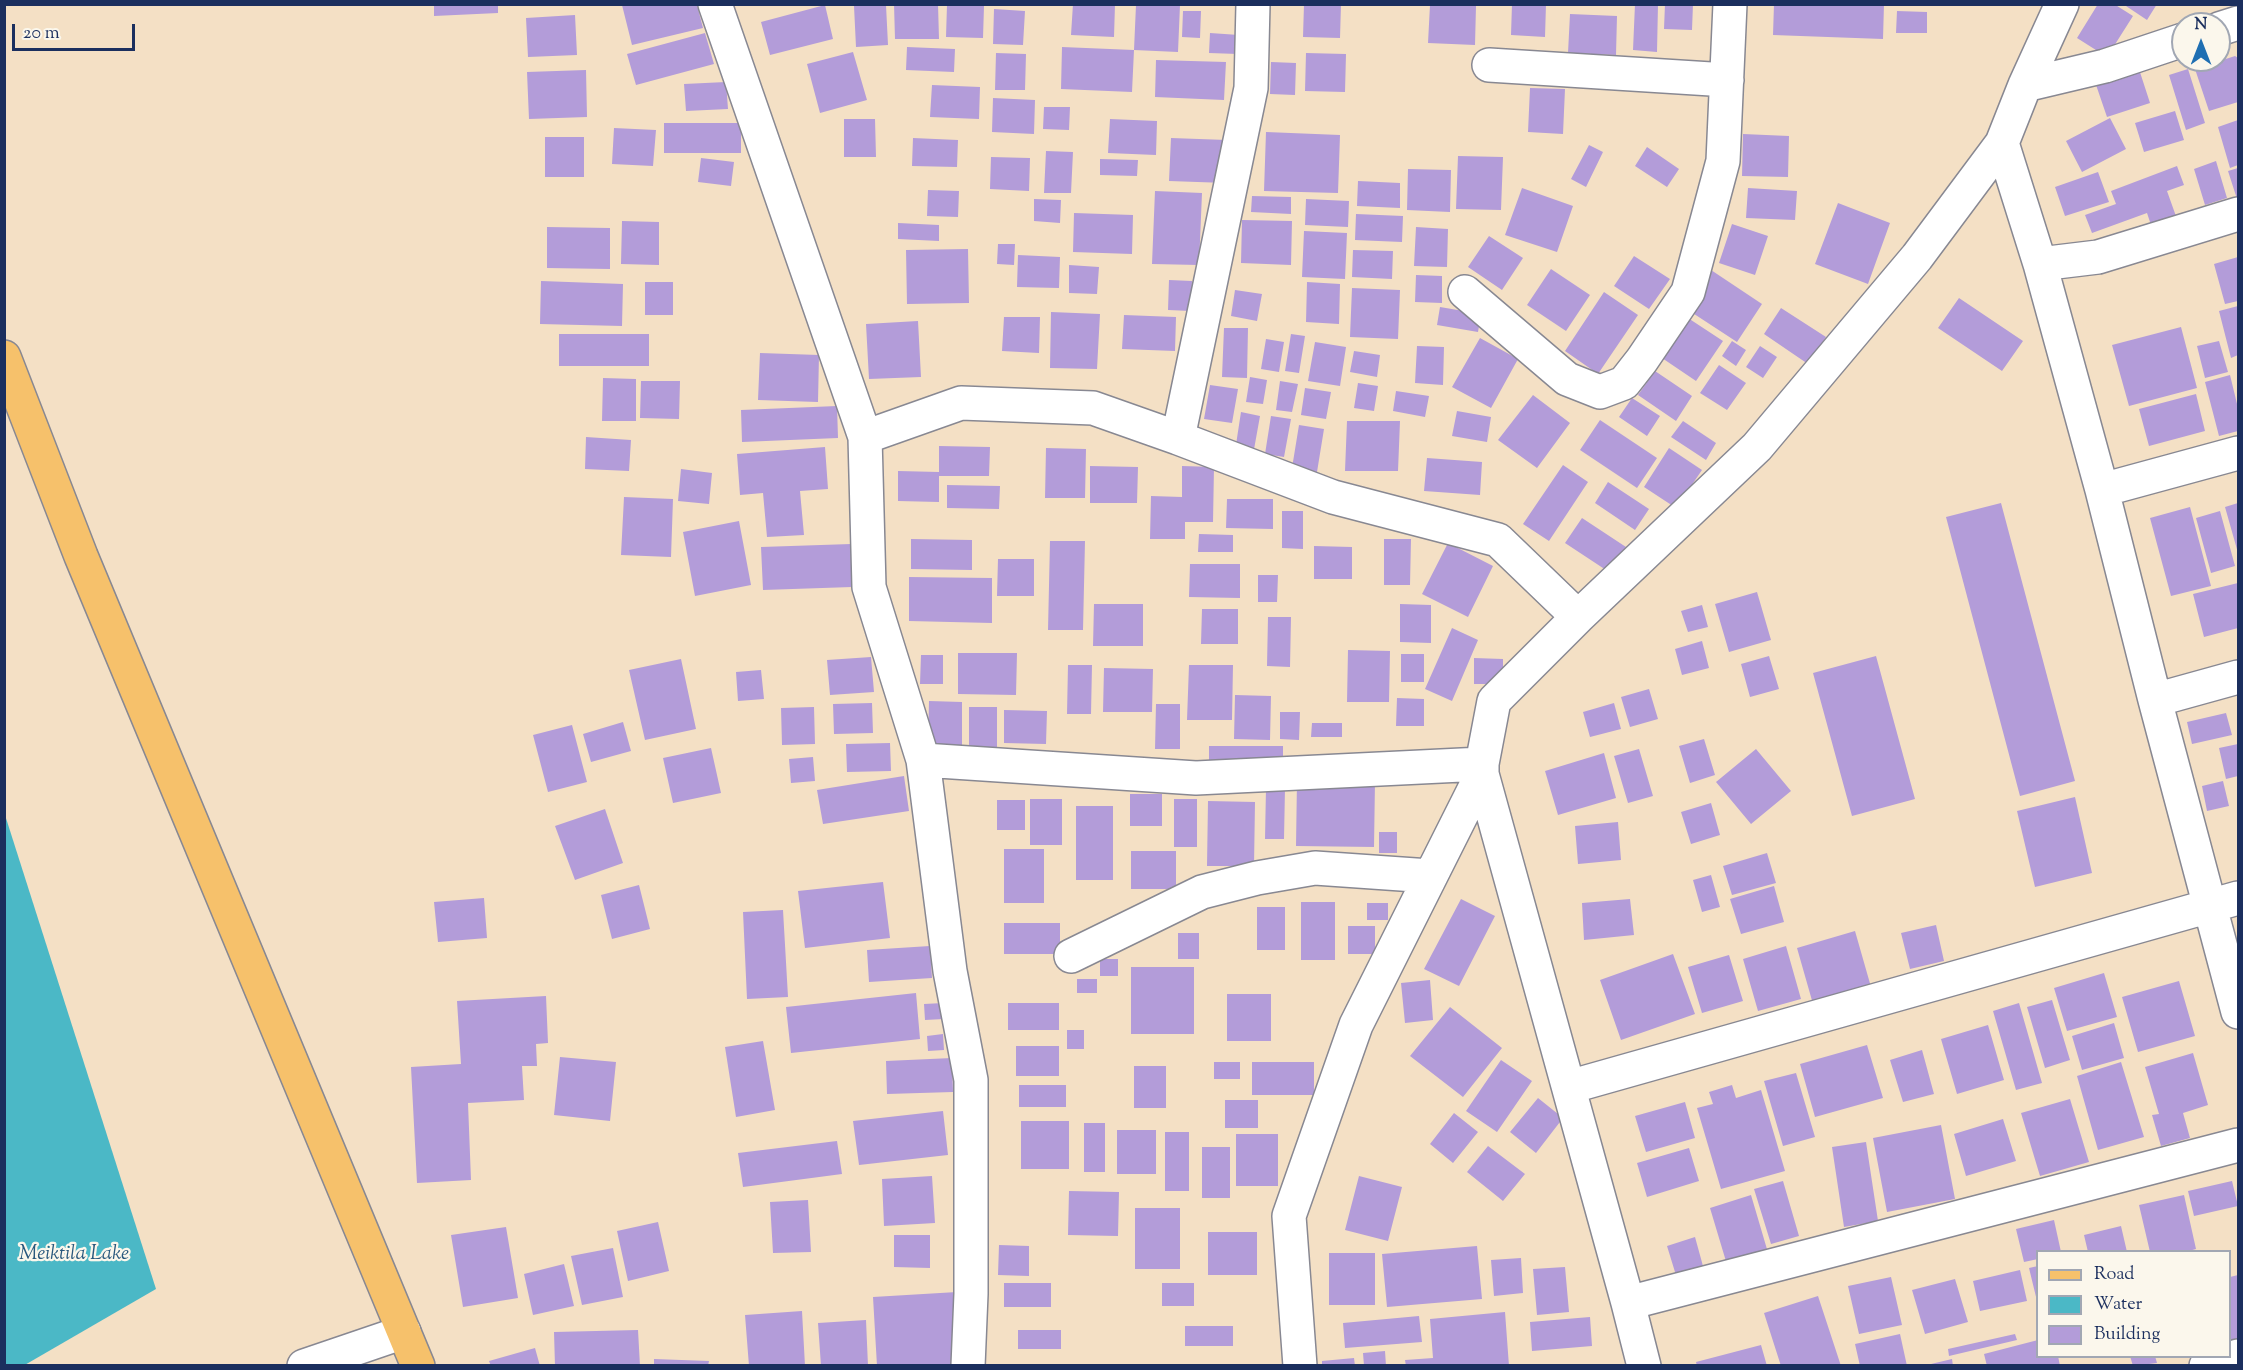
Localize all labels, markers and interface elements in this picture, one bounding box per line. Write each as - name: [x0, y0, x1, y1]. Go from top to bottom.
- scale bar: [15, 12, 138, 50]
- north arrow: [2171, 12, 2231, 72]
- text: N: [2195, 14, 2207, 37]
- text: 20 m: [23, 21, 60, 47]
- water label: Meiktila Lake: [19, 1244, 129, 1268]
- legend: [2036, 1250, 2231, 1358]
- text: Road: [2094, 1262, 2134, 1288]
- text: Water: [2094, 1292, 2142, 1318]
- text: Building: [2094, 1322, 2160, 1348]

